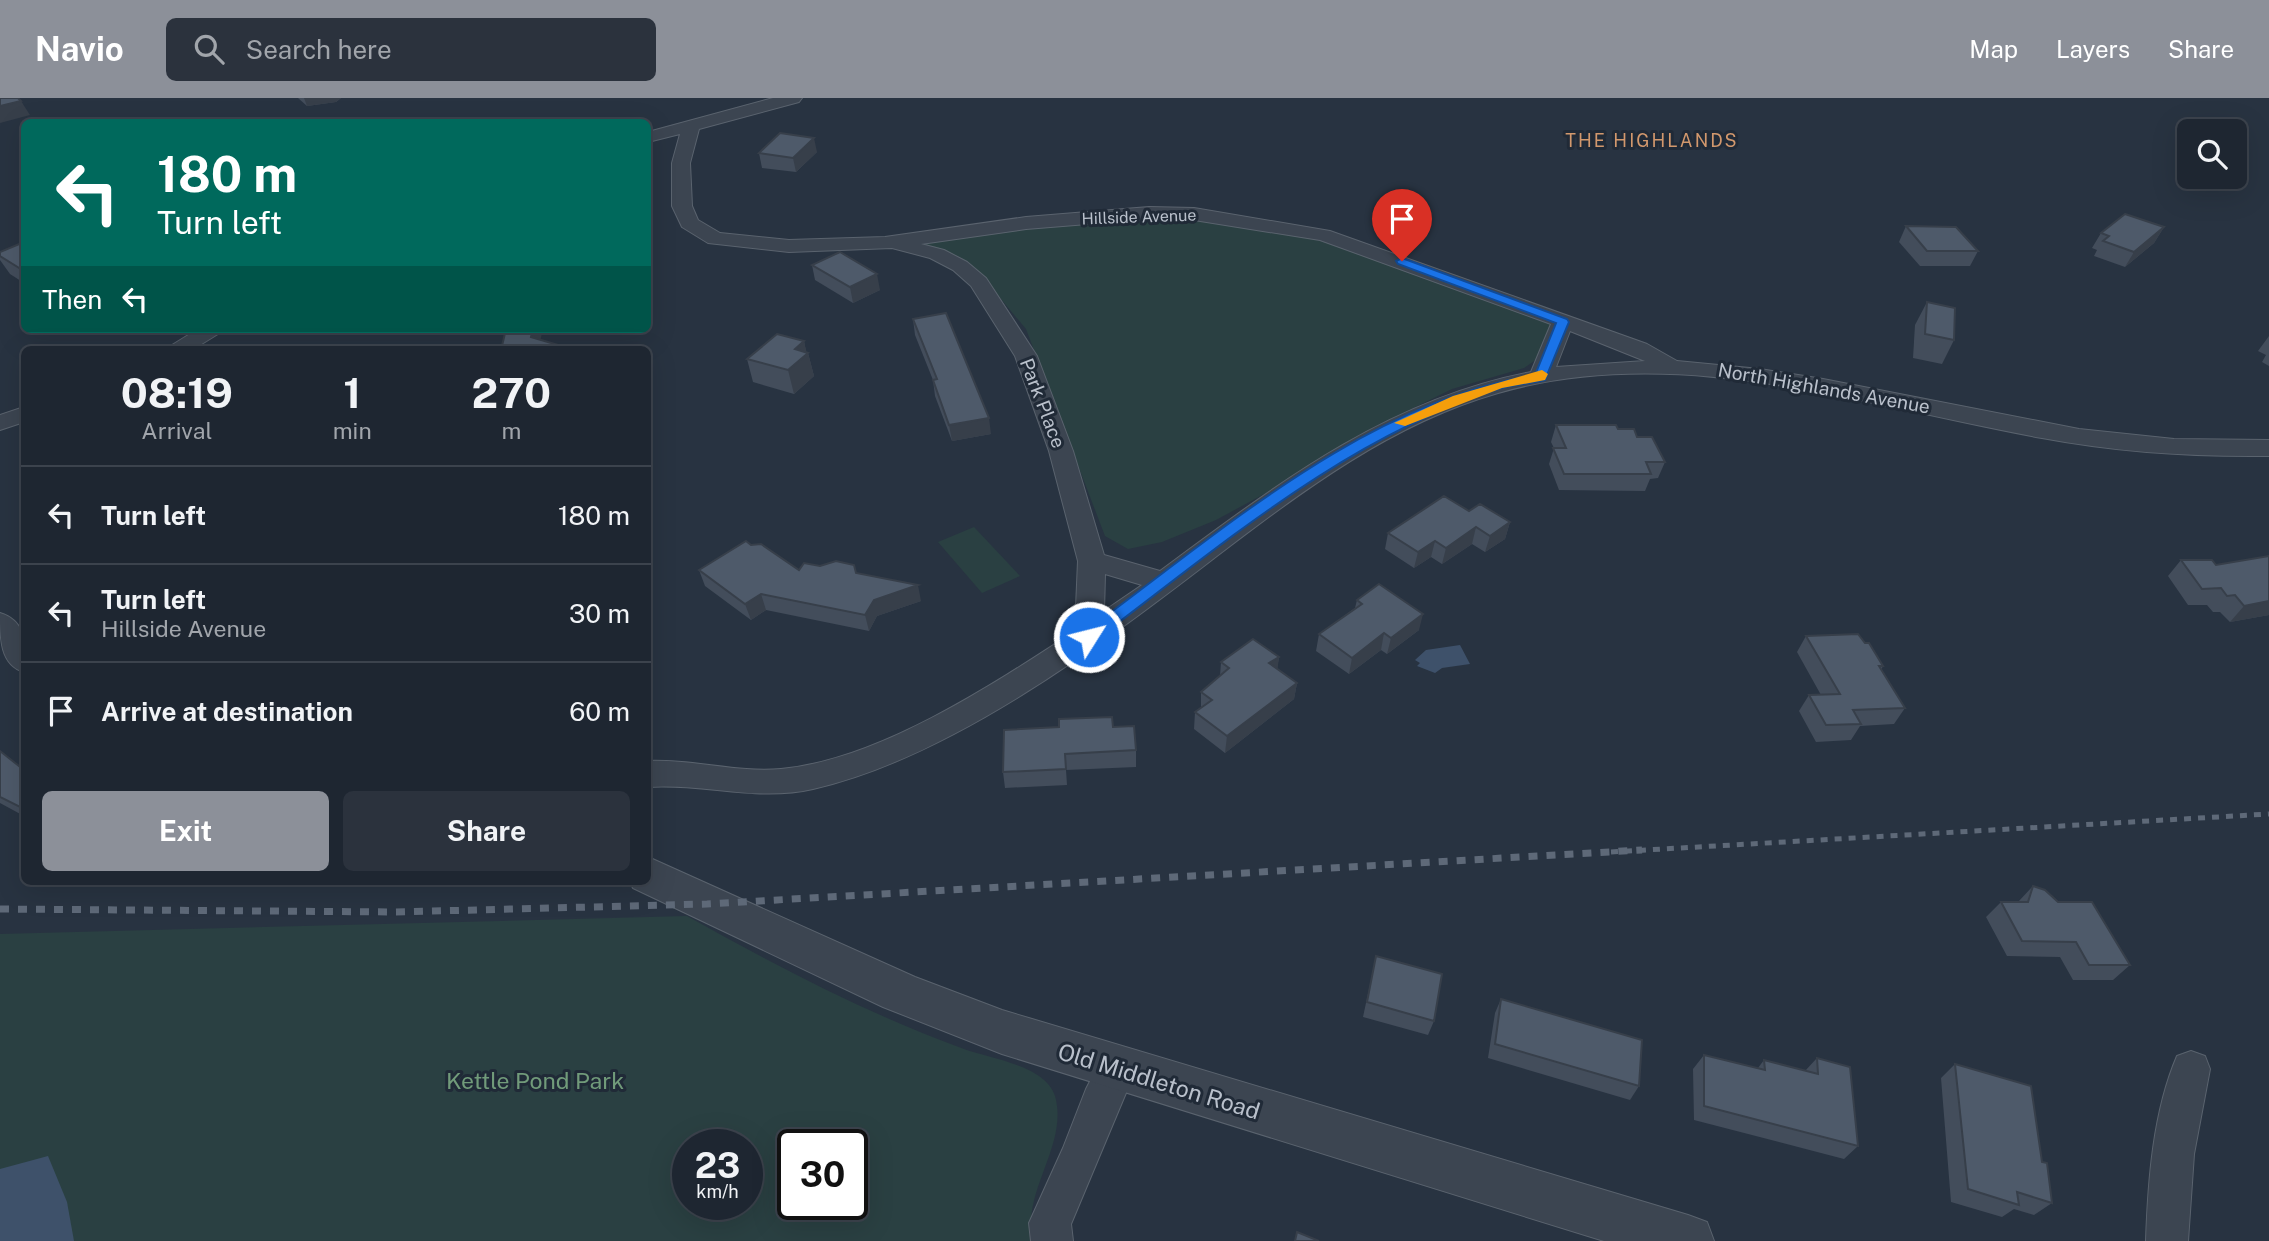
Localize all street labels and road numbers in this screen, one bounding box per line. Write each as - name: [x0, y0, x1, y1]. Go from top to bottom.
- street label: Hillside Avenue: [1081, 205, 1197, 229]
- street label: Park Place: [1016, 355, 1070, 451]
- street label: North Highlands Avenue: [1716, 359, 1932, 417]
- street label: Old Middleton Road: [1055, 1037, 1263, 1125]

